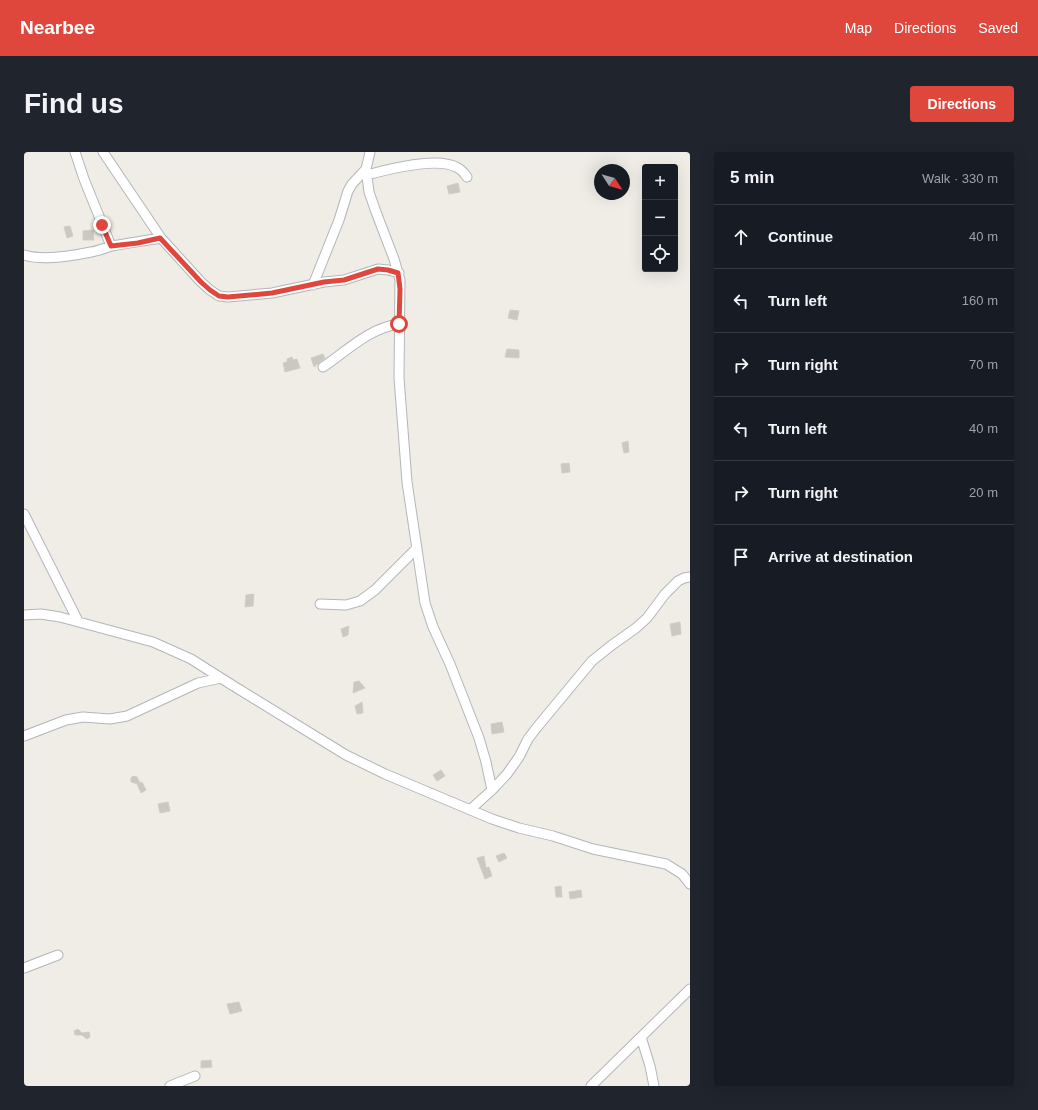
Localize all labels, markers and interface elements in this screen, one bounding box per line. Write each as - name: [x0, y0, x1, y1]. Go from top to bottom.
- text: Nearbee: [20, 17, 95, 38]
- text: Map: [845, 20, 872, 36]
- text: Directions: [894, 20, 956, 36]
- text: Saved: [978, 20, 1018, 36]
- button: Directions: [910, 86, 1014, 122]
- text: Find us: [24, 88, 124, 119]
- north arrow: [594, 164, 630, 200]
- map controls: [642, 164, 678, 272]
- button: +: [642, 164, 678, 200]
- text: 5 min: [730, 168, 774, 187]
- text: Walk · 330 m: [922, 171, 998, 186]
- button: −: [642, 200, 678, 236]
- route end: [93, 216, 111, 234]
- icon: ahead: [730, 226, 752, 248]
- text: Continue: [768, 228, 833, 245]
- text: 40 m: [969, 229, 998, 244]
- button: locate: [642, 236, 678, 272]
- icon: left: [730, 290, 752, 312]
- text: Turn left: [768, 292, 827, 309]
- text: 160 m: [962, 293, 998, 308]
- route start: [390, 315, 408, 333]
- icon: right: [730, 354, 752, 376]
- text: Turn right: [768, 356, 838, 373]
- text: 70 m: [969, 357, 998, 372]
- icon: left: [730, 418, 752, 440]
- text: Turn left: [768, 420, 827, 437]
- text: 40 m: [969, 421, 998, 436]
- icon: right: [730, 482, 752, 504]
- text: Turn right: [768, 484, 838, 501]
- text: 20 m: [969, 485, 998, 500]
- icon: arrive: [730, 546, 752, 568]
- text: Arrive at destination: [768, 548, 913, 565]

